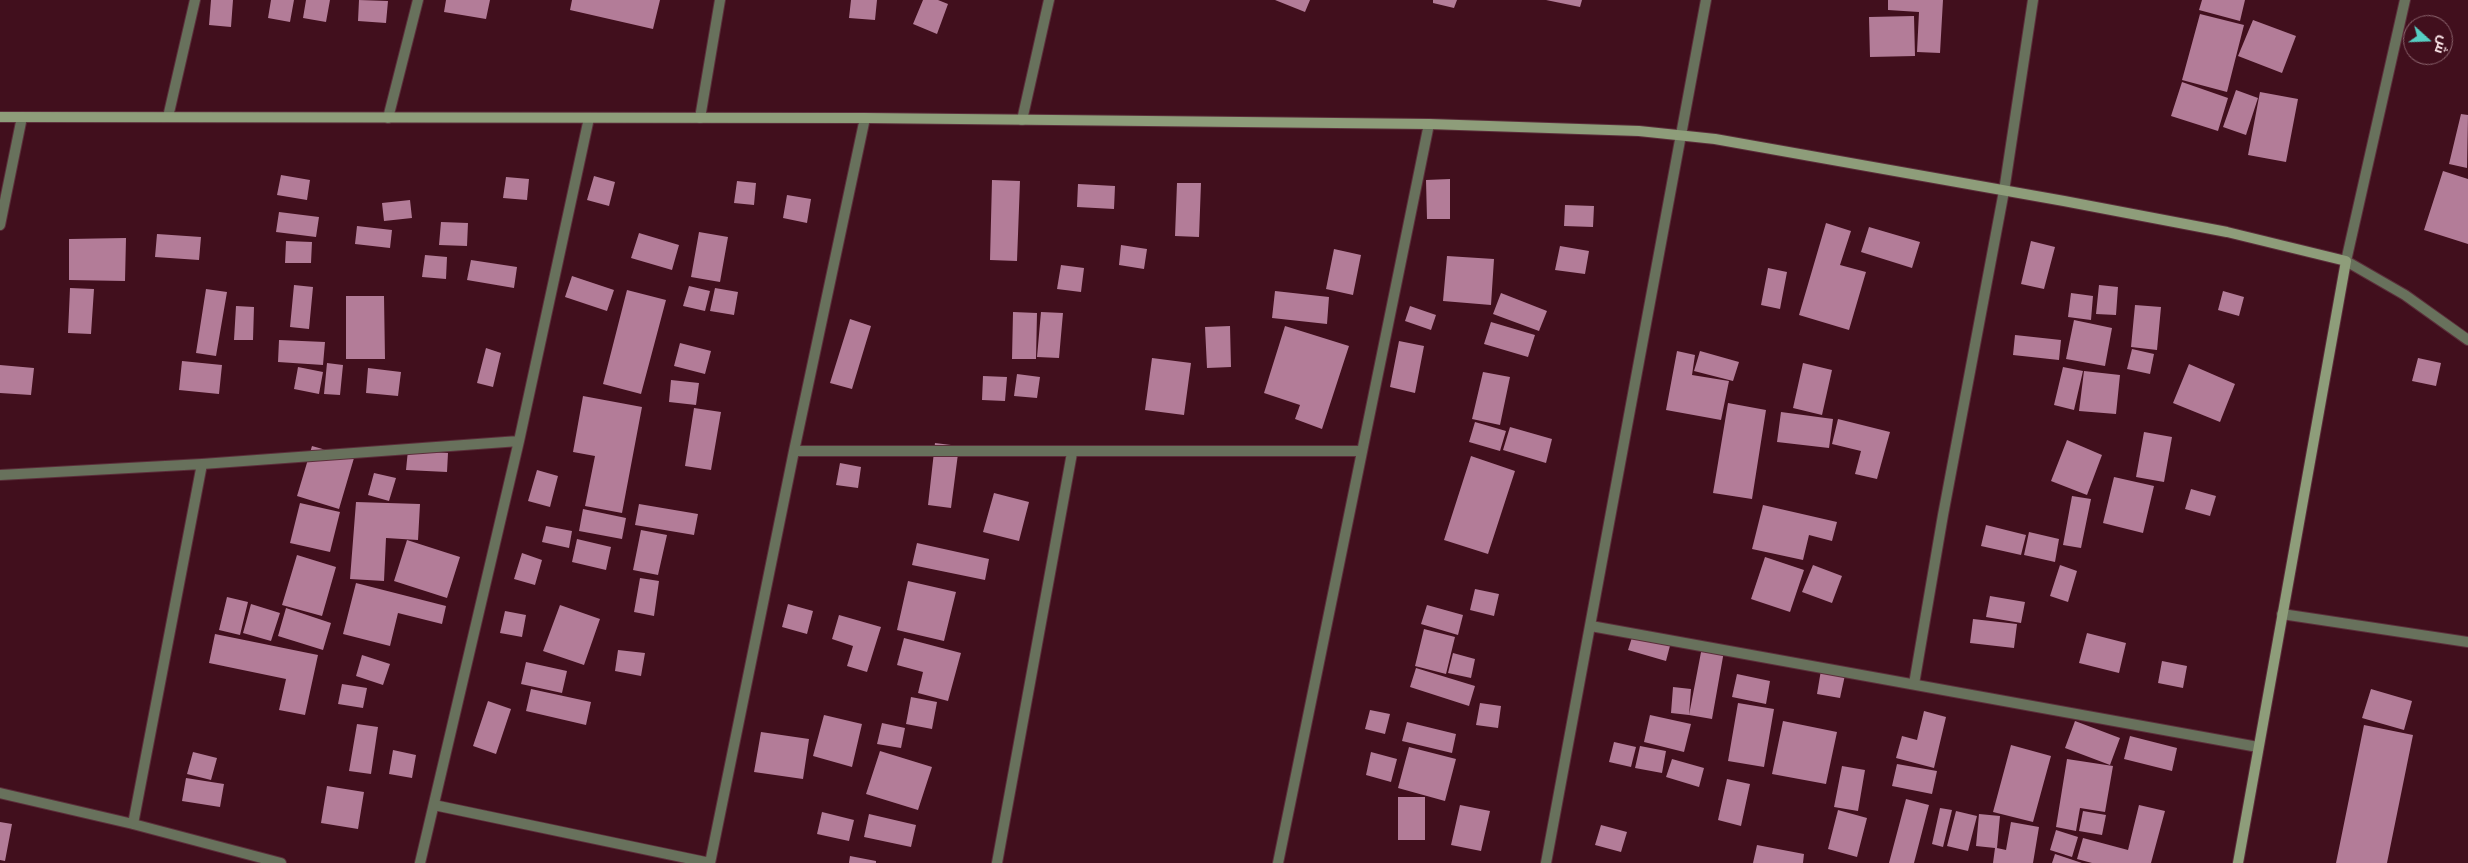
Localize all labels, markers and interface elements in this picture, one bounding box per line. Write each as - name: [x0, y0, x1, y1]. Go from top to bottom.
- north arrow: [2403, 15, 2453, 65]
- text: ش: [2431, 34, 2453, 56]

